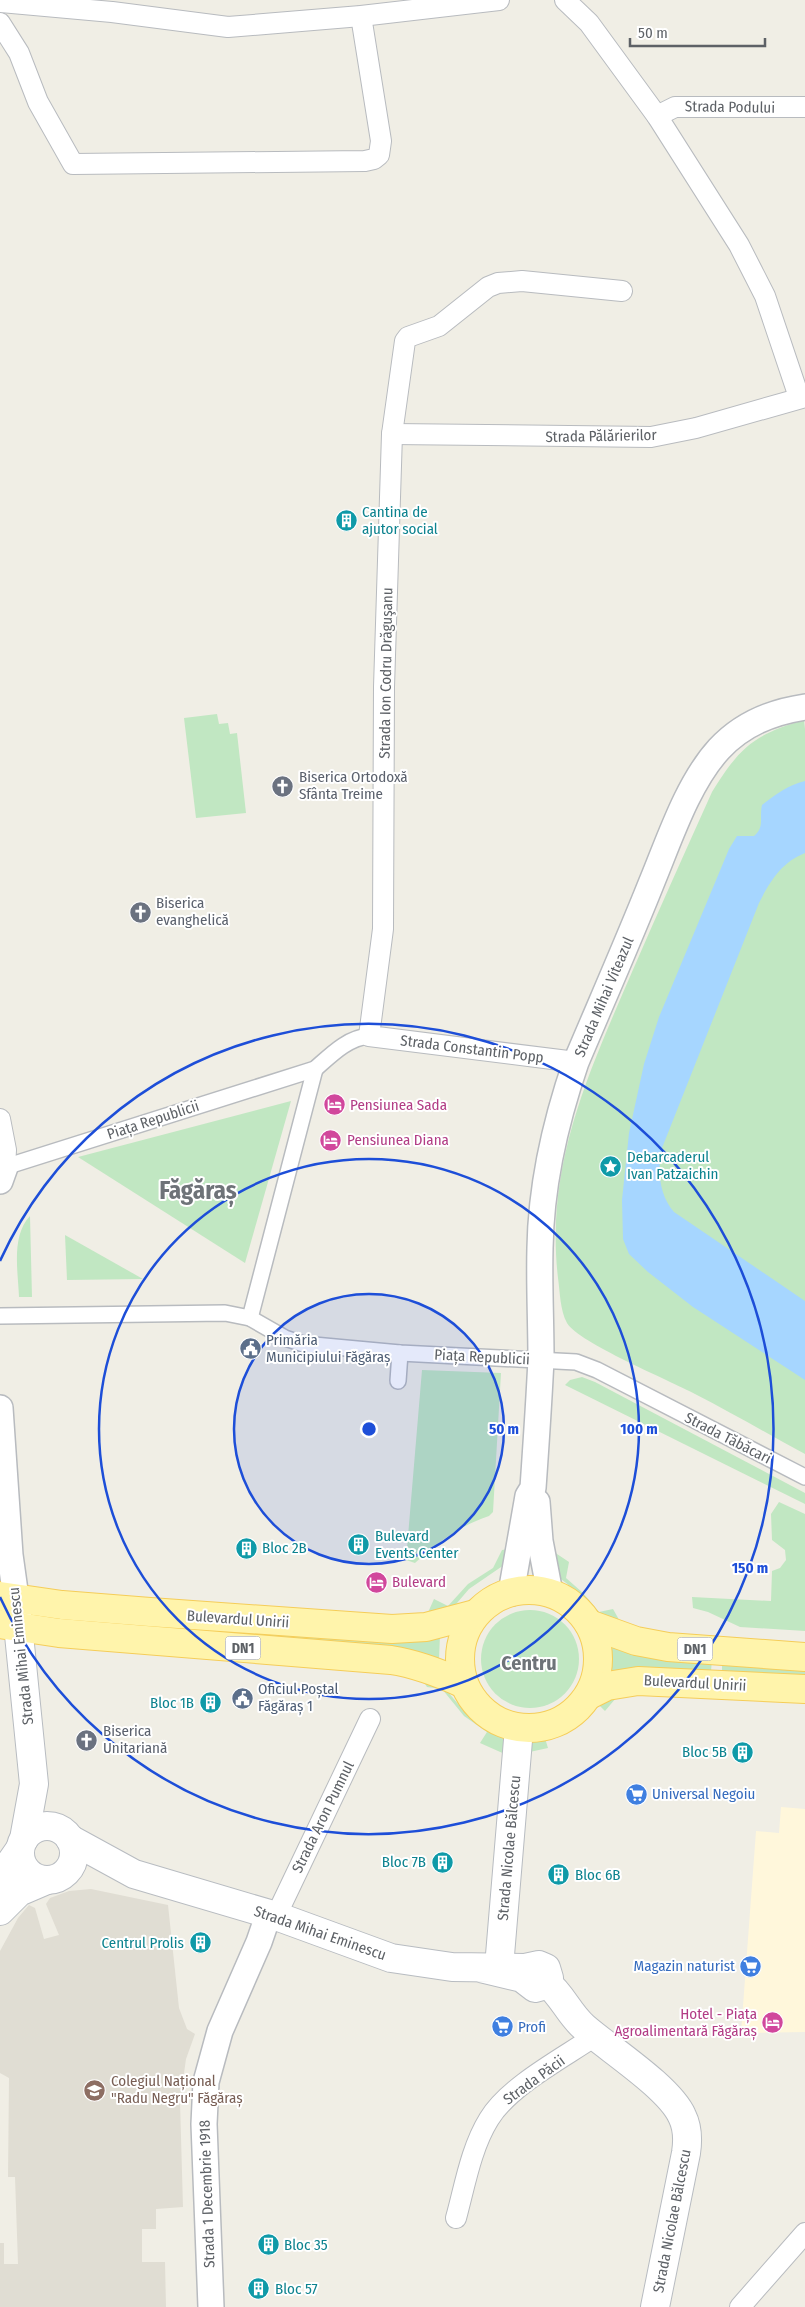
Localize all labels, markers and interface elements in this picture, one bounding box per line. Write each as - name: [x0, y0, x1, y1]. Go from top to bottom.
- scale bar: [630, 15, 765, 47]
- text: 50 m: [638, 24, 668, 42]
- street label: Strada Podului: [685, 97, 775, 117]
- street label: Strada Pălărierilor: [545, 426, 658, 446]
- place label: Cantina de ajutor social: [362, 503, 438, 538]
- building icon: Cantina de ajutor social: [334, 509, 358, 533]
- street label: Strada Ion Codru Drăguşanu: [376, 587, 396, 759]
- place label: Biserica Ortodoxă Sfânta Treime: [299, 768, 408, 803]
- church icon: Biserica Ortodoxă Sfânta Treime: [271, 774, 295, 798]
- place label: Biserica evanghelică: [156, 894, 229, 929]
- church icon: Biserica evanghelică: [128, 900, 152, 924]
- street label: Strada Mihai Viteazul: [571, 934, 637, 1060]
- street label: Strada Constantin Popp: [399, 1031, 545, 1067]
- hotel icon: Pensiunea Sada: [322, 1093, 346, 1117]
- place label: Pensiunea Sada: [350, 1096, 447, 1114]
- street label: Piața Republicii: [105, 1097, 202, 1144]
- hotel icon: Pensiunea Diana: [319, 1128, 343, 1152]
- place label: Pensiunea Diana: [347, 1131, 449, 1149]
- place label: Debarcaderul Ivan Patzaichin: [627, 1148, 718, 1183]
- place icon: Debarcaderul Ivan Patzaichin: [599, 1154, 623, 1178]
- district label: Făgăraș: [159, 1176, 237, 1207]
- place label: Primăria Municipiului Făgăraș: [266, 1331, 391, 1367]
- public building icon: Primăria Municipiului Făgăraș: [238, 1337, 262, 1361]
- street label: Piața Republicii: [434, 1346, 530, 1369]
- street label: Strada Tăbăcari: [682, 1408, 774, 1468]
- centre of rings: [360, 1420, 378, 1438]
- text: 50 m: [489, 1420, 519, 1438]
- text: 100 m: [620, 1420, 658, 1438]
- place label: Bulevard Events Center: [375, 1527, 459, 1562]
- building icon: Bulevard Events Center: [347, 1533, 371, 1557]
- building icon: Bloc 2B: [234, 1536, 258, 1560]
- place label: Bloc 2B: [262, 1539, 307, 1557]
- text: 150 m: [732, 1559, 768, 1577]
- hotel icon: Bulevard: [364, 1570, 388, 1594]
- place label: Bulevard: [392, 1573, 446, 1591]
- street label: Strada Mihai Eminescu: [5, 1586, 37, 1726]
- street label: Bulevardul Unirii: [186, 1606, 290, 1632]
- road number: DN1: [226, 1636, 260, 1660]
- road number: DN1: [678, 1638, 712, 1660]
- district label: Centru: [501, 1651, 557, 1675]
- street label: Bulevardul Unirii: [643, 1671, 747, 1695]
- place label: Oficiul Poștal Făgăraș 1: [258, 1680, 338, 1716]
- public building icon: Oficiul Poștal Făgăraș 1: [230, 1686, 254, 1710]
- building icon: Bloc 1B: [198, 1691, 222, 1715]
- place label: Bloc 1B: [150, 1694, 194, 1712]
- place label: Biserica Unitariană: [103, 1722, 167, 1757]
- church icon: Biserica Unitariană: [75, 1728, 99, 1752]
- building icon: Bloc 5B: [731, 1740, 755, 1764]
- place label: Bloc 5B: [682, 1743, 727, 1761]
- street label: Strada Aron Pumnul: [288, 1758, 358, 1876]
- street label: Strada Nicolae Bălcescu: [494, 1775, 524, 1921]
- supermarket icon: Universal Negoiu: [624, 1782, 648, 1806]
- place label: Universal Negoiu: [652, 1785, 755, 1803]
- building icon: Bloc 7B: [430, 1850, 454, 1874]
- place label: Bloc 7B: [382, 1853, 426, 1871]
- building icon: Bloc 6B: [547, 1863, 571, 1887]
- place label: Bloc 6B: [575, 1866, 621, 1884]
- street label: Strada Mihai Eminescu: [252, 1902, 388, 1964]
- building icon: Centrul Prolis: [188, 1931, 212, 1955]
- place label: Centrul Prolis: [101, 1934, 184, 1952]
- supermarket icon: Magazin naturist: [739, 1954, 763, 1978]
- place label: Magazin naturist: [634, 1957, 735, 1975]
- place label: Hotel - Piața Agroalimentară Făgăraș: [614, 2005, 757, 2041]
- hotel icon: Hotel - Piața Agroalimentară Făgăraș: [761, 2011, 785, 2035]
- supermarket icon: Profi: [490, 2015, 514, 2039]
- place label: Profi: [518, 2018, 546, 2036]
- street label: Strada Păcii: [500, 2052, 568, 2108]
- place label: Colegiul Național "Radu Negru" Făgăraș: [111, 2072, 243, 2108]
- school or university icon: Colegiul Național "Radu Negru" Făgăraș: [83, 2078, 107, 2102]
- street label: Strada 1 Decembrie 1918: [195, 2120, 219, 2268]
- street label: Strada Nicolae Bălcescu: [649, 2148, 695, 2294]
- building icon: Bloc 35: [256, 2233, 280, 2257]
- place label: Bloc 35: [284, 2236, 328, 2254]
- building icon: Bloc 57: [247, 2277, 271, 2301]
- place label: Bloc 57: [275, 2280, 318, 2298]

